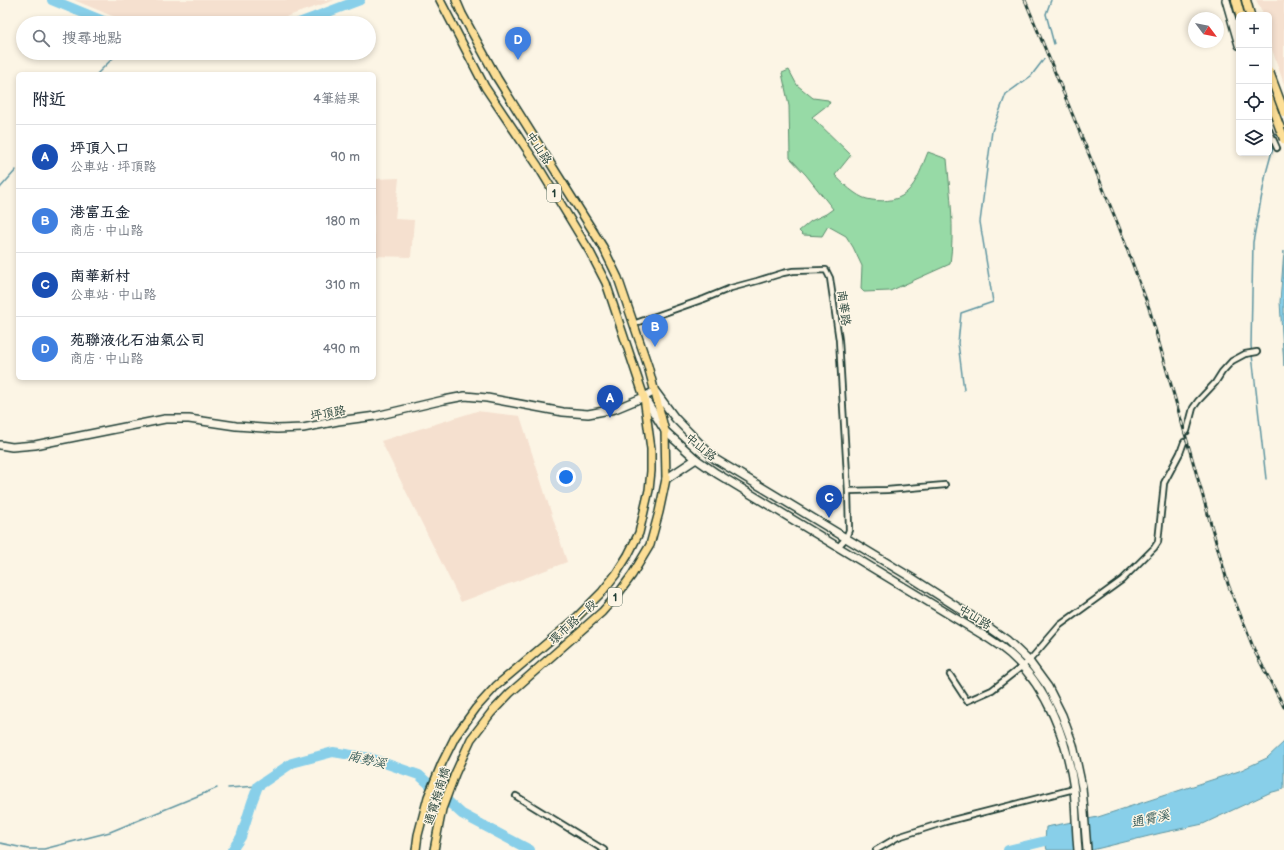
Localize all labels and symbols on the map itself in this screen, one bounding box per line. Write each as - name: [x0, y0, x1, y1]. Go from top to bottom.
- north arrow: [1188, 12, 1224, 48]
- pin: D: [505, 27, 531, 60]
- street label: 中山路: [522, 129, 555, 167]
- road number: 1: [547, 184, 561, 202]
- street label: 南華路: [834, 289, 853, 327]
- pin: B: [642, 314, 668, 347]
- pin: A: [597, 385, 623, 418]
- street label: 坪頂路: [309, 403, 347, 424]
- street label: 中山路: [682, 430, 719, 465]
- your location: [556, 467, 576, 487]
- pin: C: [816, 485, 842, 518]
- road number: 1: [608, 588, 622, 606]
- street label: 環市路一段: [546, 597, 601, 648]
- street label: 中山路: [955, 602, 994, 633]
- water label: 南勢溪: [346, 748, 389, 772]
- street label: 通霄梅南橋: [422, 765, 453, 827]
- water label: 通霄溪: [1129, 807, 1172, 831]

